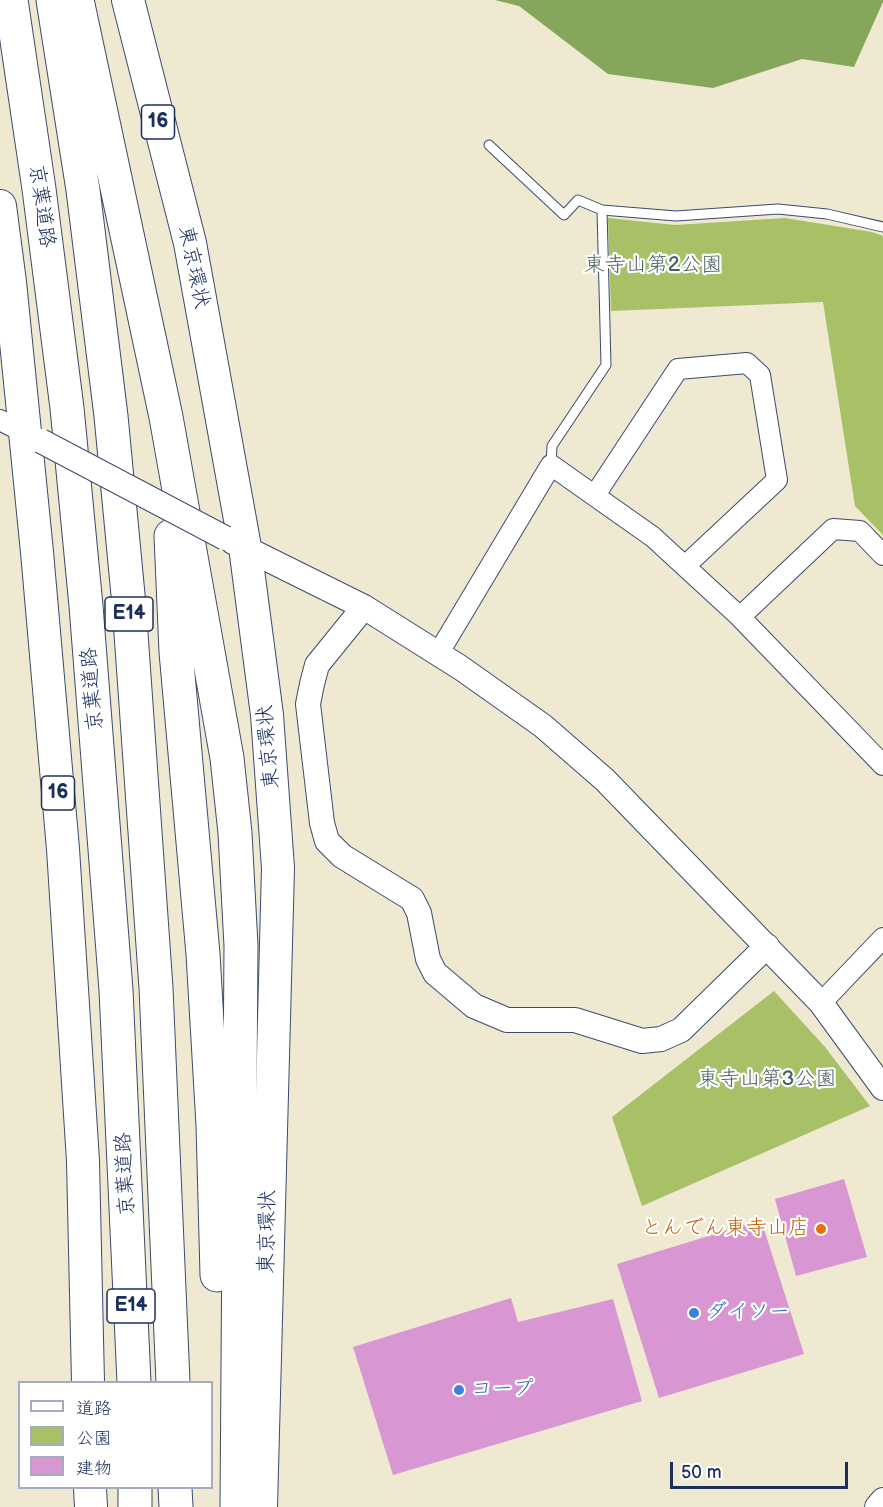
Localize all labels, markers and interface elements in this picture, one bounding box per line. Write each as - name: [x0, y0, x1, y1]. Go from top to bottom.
- road number: 16: [142, 105, 174, 139]
- street label: 京葉道路: [23, 163, 59, 249]
- street label: 東京環状: [172, 223, 214, 311]
- park label: 東寺山第2公園: [584, 253, 722, 279]
- road number: E14: [105, 597, 153, 631]
- street label: 京葉道路: [77, 646, 109, 732]
- street label: 東京環状: [253, 704, 285, 790]
- road number: 16: [42, 776, 74, 810]
- park label: 東寺山第3公園: [698, 1067, 836, 1093]
- street label: 京葉道路: [111, 1131, 141, 1217]
- street label: 東京環状: [255, 1190, 281, 1274]
- place label: とんでん東寺山店: [641, 1216, 809, 1242]
- marker: とんでん東寺山店: [814, 1222, 828, 1236]
- road number: E14: [107, 1289, 155, 1323]
- place label: ダイソー: [706, 1300, 790, 1326]
- marker: ダイソー: [687, 1306, 701, 1320]
- place label: コープ: [471, 1377, 534, 1403]
- legend: [18, 1381, 213, 1489]
- marker: コープ: [452, 1383, 466, 1397]
- text: 道路: [76, 1398, 112, 1419]
- text: 公園: [76, 1428, 112, 1449]
- scale bar: [673, 1450, 852, 1488]
- text: 建物: [76, 1458, 112, 1479]
- text: 50 m: [681, 1462, 722, 1483]

